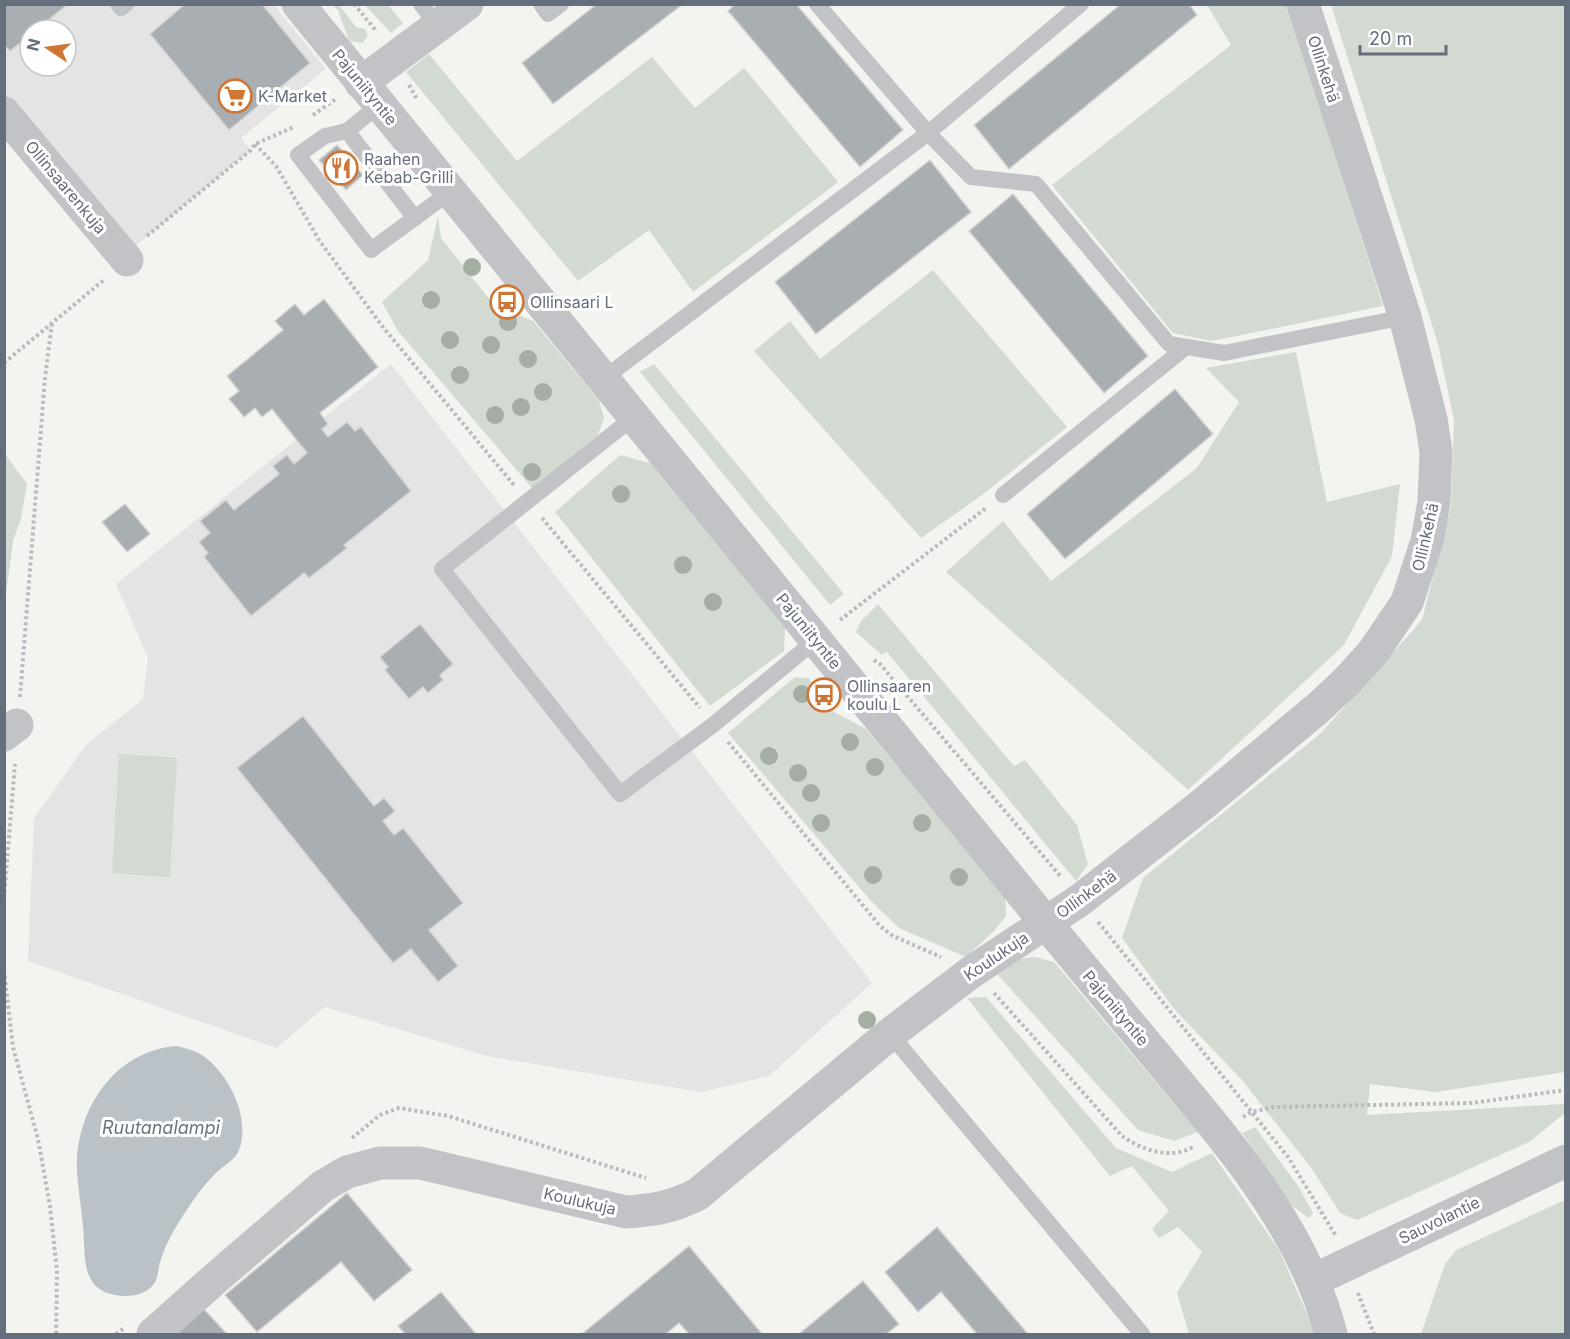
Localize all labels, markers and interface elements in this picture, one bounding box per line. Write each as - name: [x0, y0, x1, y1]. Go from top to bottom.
- north arrow: [18, 18, 78, 78]
- scale bar: [1360, 18, 1446, 56]
- text: 20 m: [1369, 28, 1412, 49]
- street label: Ollinkehä: [1304, 33, 1344, 105]
- text: N: [22, 36, 45, 53]
- street label: Pajuniityntie: [328, 45, 402, 129]
- supermarket icon: K-Market: [217, 78, 253, 114]
- place label: K-Market: [258, 86, 327, 106]
- street label: Ollinsaarenkuja: [21, 136, 111, 238]
- place label: Raahen Kebab-Grilli: [364, 149, 453, 187]
- restaurant icon: Raahen Kebab-Grilli: [323, 150, 359, 186]
- bus stop icon: Ollinsaari L: [489, 284, 525, 320]
- place label: Ollinsaari L: [530, 292, 613, 312]
- street label: Ollinkehä: [1407, 501, 1443, 573]
- street label: Pajuniityntie: [772, 589, 846, 673]
- place label: Ollinsaaren koulu L: [847, 676, 931, 714]
- bus stop icon: Ollinsaaren koulu L: [806, 677, 842, 713]
- street label: Ollinkehä: [1052, 865, 1120, 923]
- street label: Koulukuja: [960, 927, 1032, 985]
- street label: Pajuniityntie: [1079, 966, 1153, 1050]
- water label: Ruutanalampi: [102, 1117, 221, 1138]
- street label: Koulukuja: [542, 1183, 618, 1219]
- street label: Sauvolantie: [1395, 1192, 1483, 1248]

